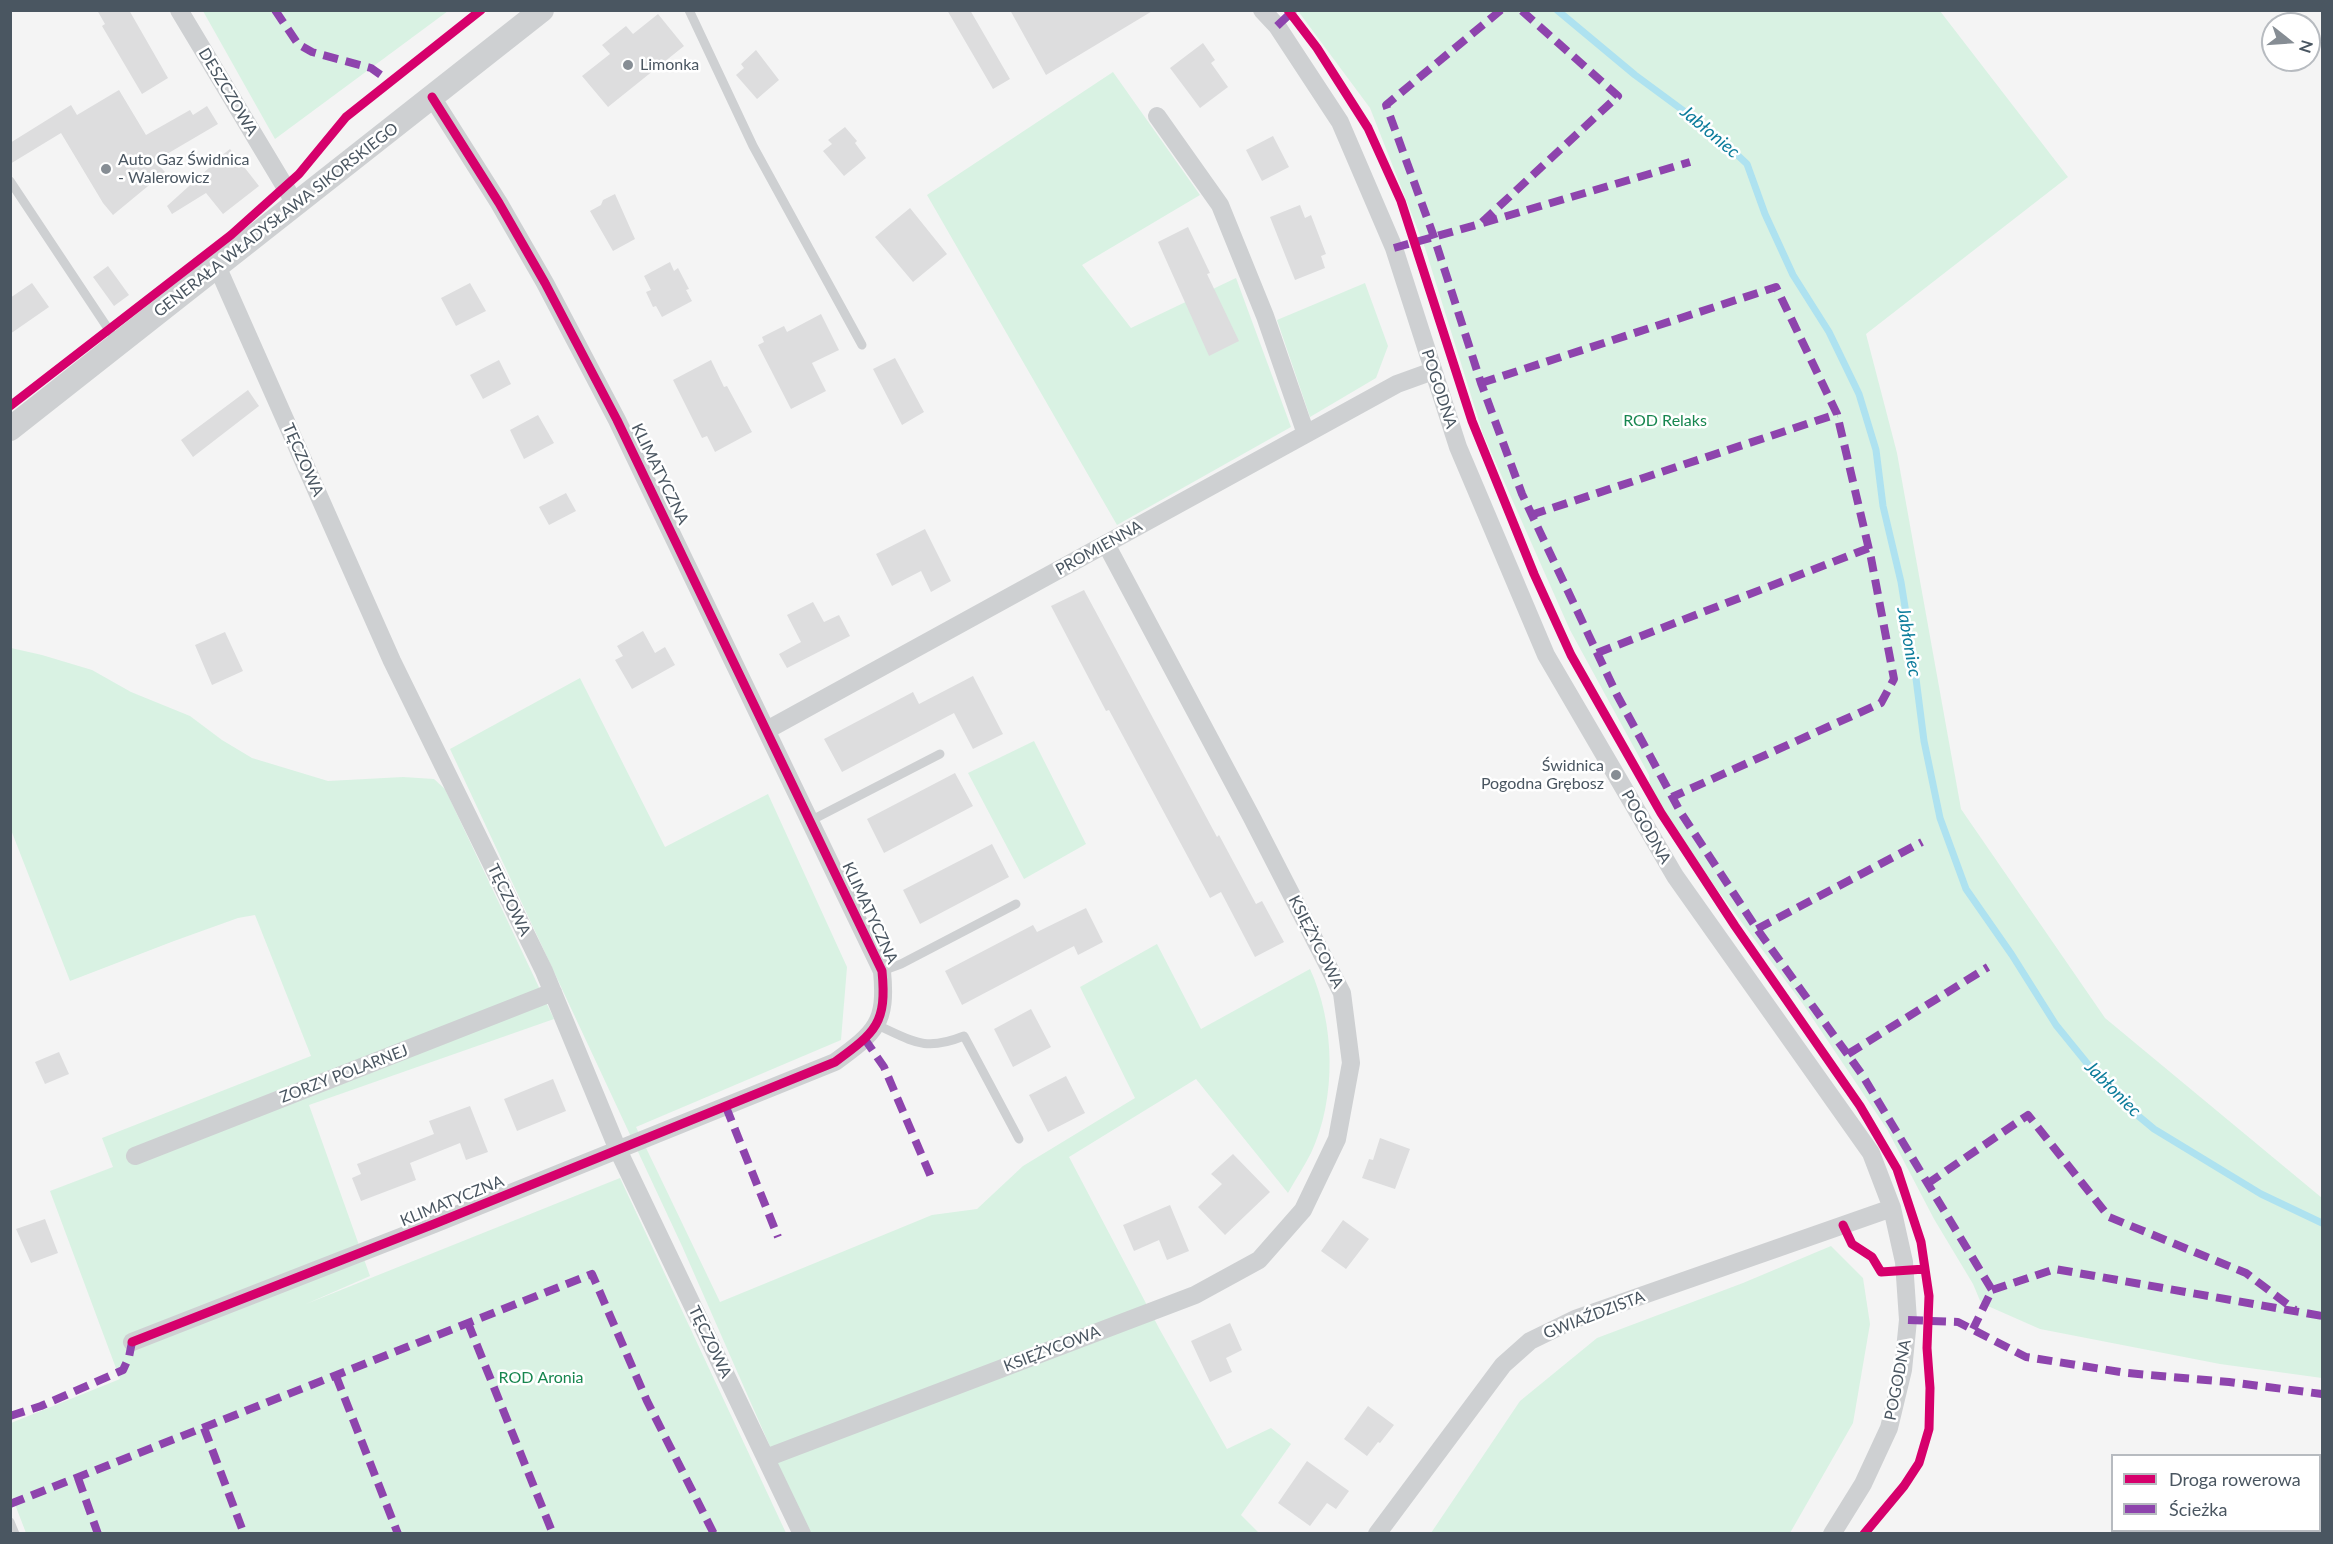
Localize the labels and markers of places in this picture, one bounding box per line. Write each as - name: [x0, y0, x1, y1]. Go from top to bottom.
- place label: Limonka: [640, 55, 699, 75]
- marker: Limonka: [621, 58, 635, 72]
- place label: Auto Gaz Świdnica - Walerowicz: [118, 150, 249, 188]
- marker: Auto Gaz Świdnica - Walerowicz: [99, 162, 113, 176]
- place label: Świdnica Pogodna Grębosz: [1481, 756, 1604, 794]
- marker: Świdnica Pogodna Grębosz: [1609, 768, 1623, 782]

